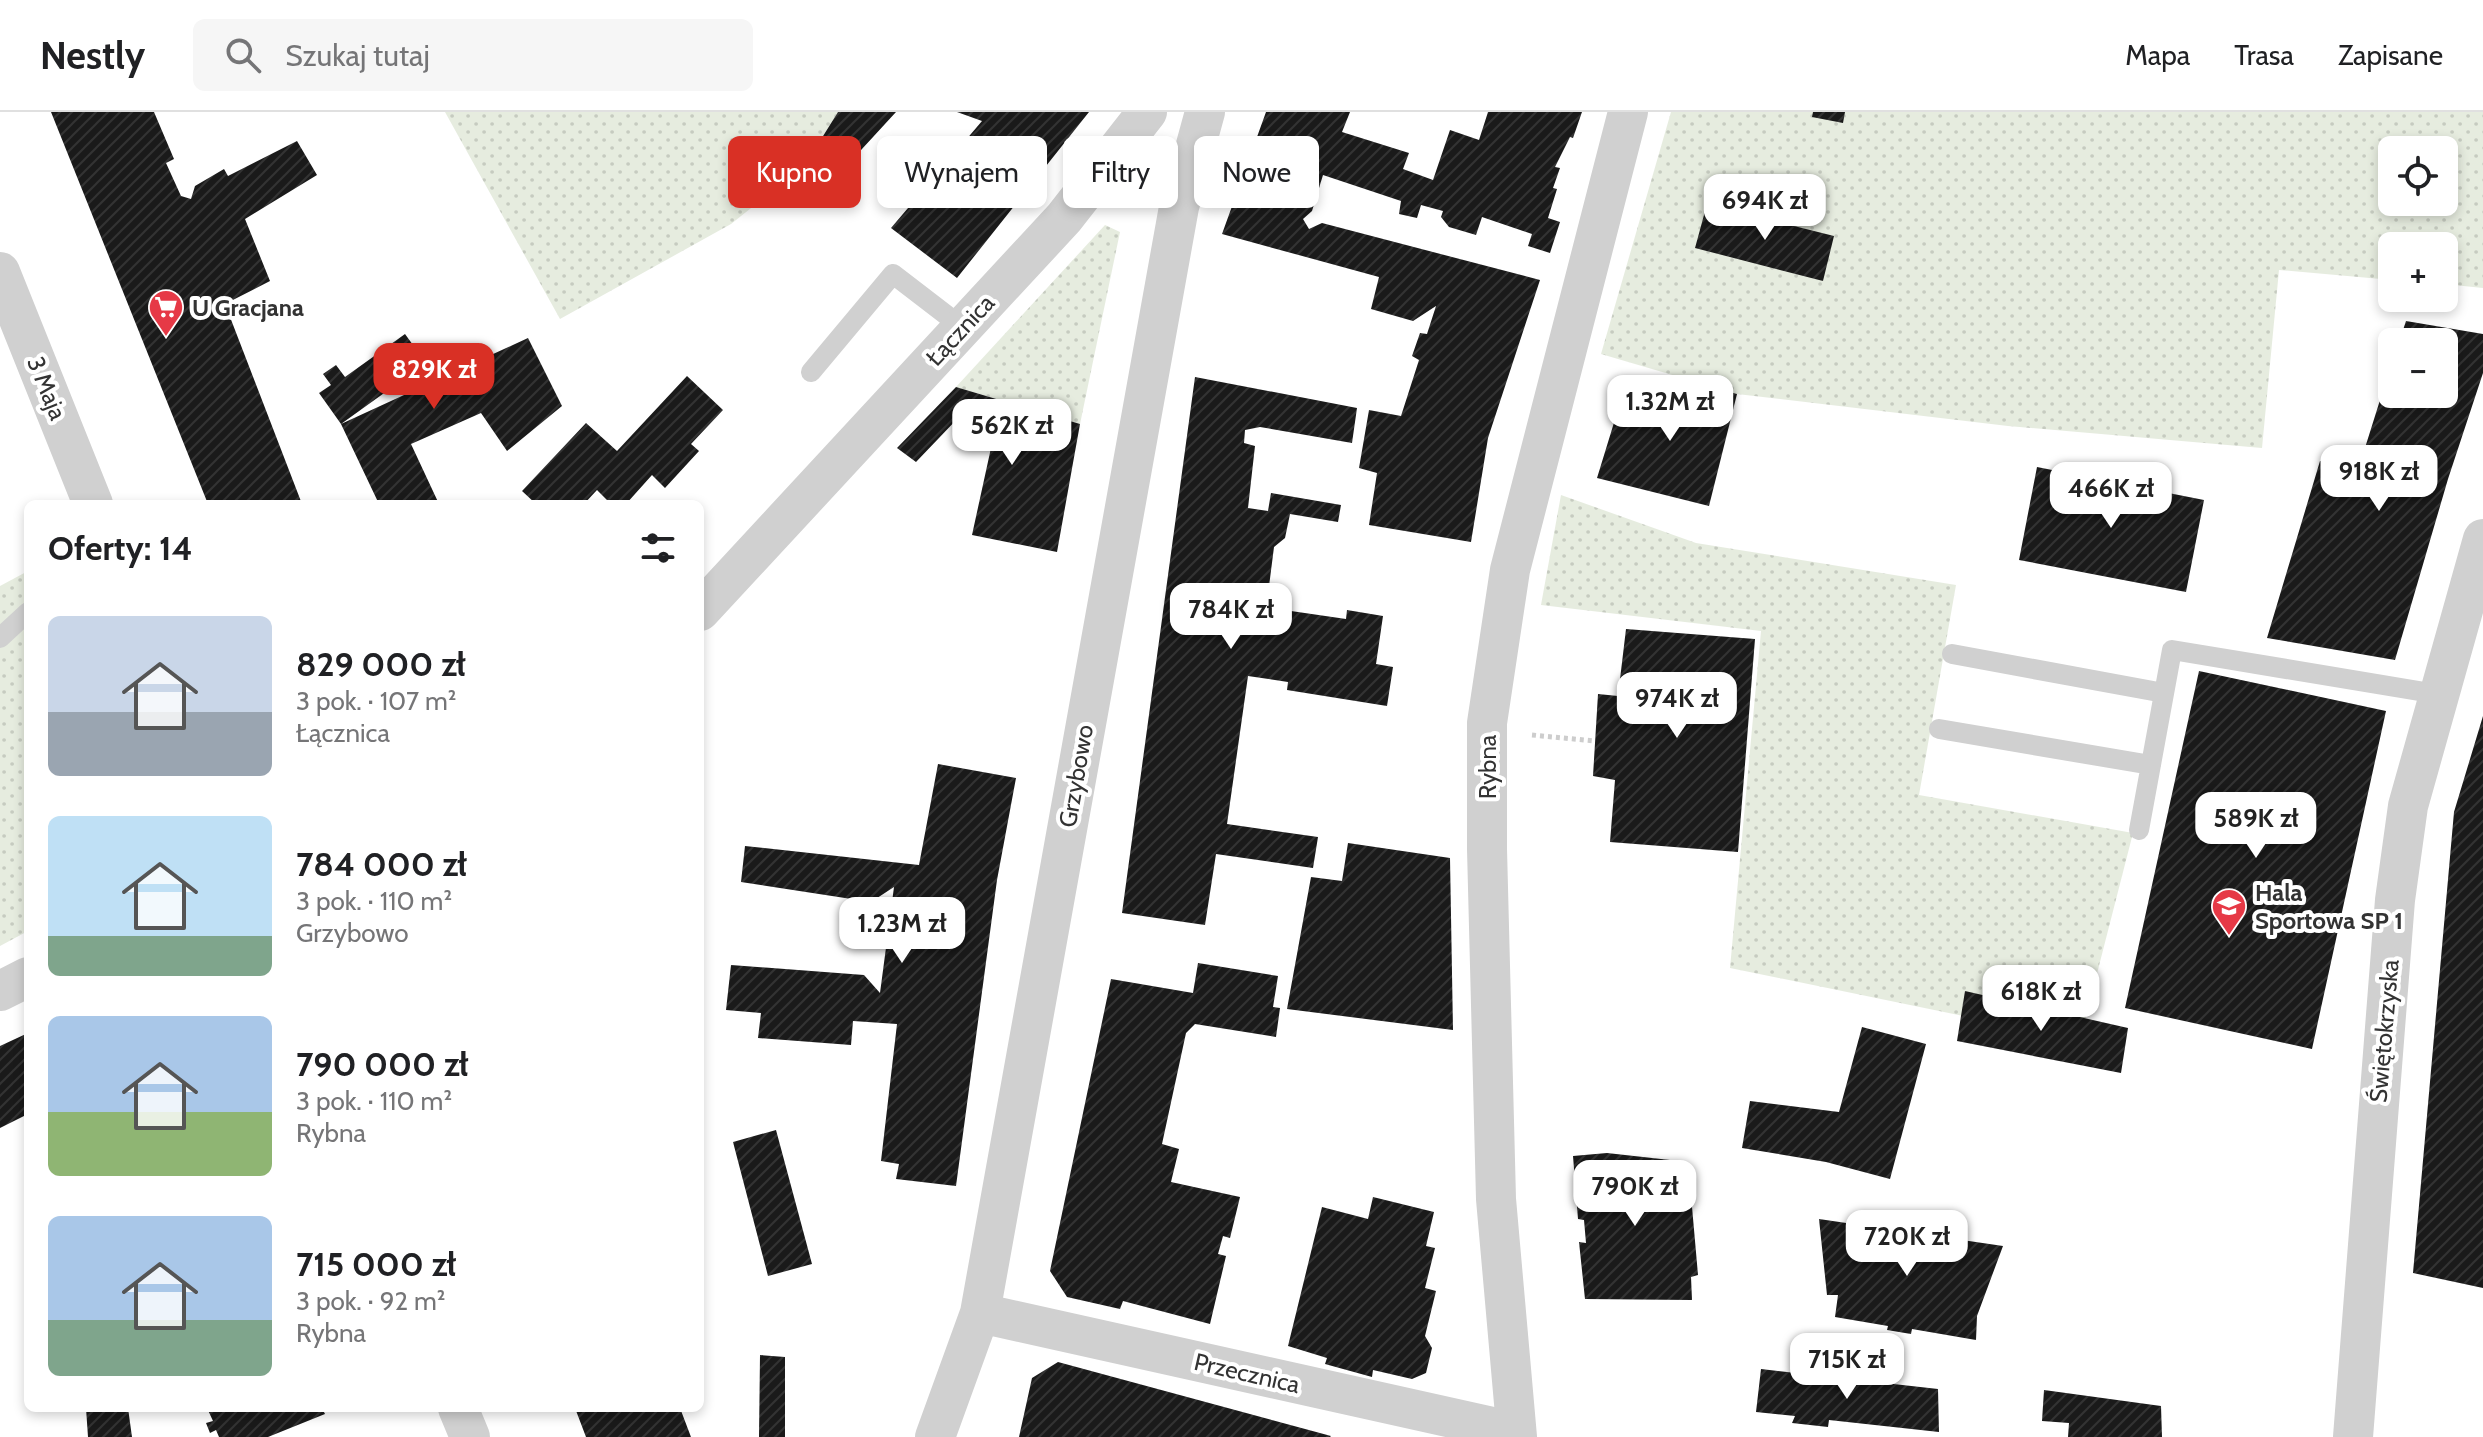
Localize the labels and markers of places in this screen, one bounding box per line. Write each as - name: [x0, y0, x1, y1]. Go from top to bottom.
- pin: 694K zł: [1691, 174, 1839, 242]
- supermarket icon: U Gracjana: [147, 288, 185, 338]
- place label: U Gracjana: [192, 293, 304, 322]
- pin: 829K zł: [360, 343, 508, 411]
- pin: 1.32M zł: [1587, 375, 1753, 443]
- pin: 562K zł: [938, 399, 1086, 467]
- pin: 918K zł: [2305, 445, 2453, 513]
- pin: 466K zł: [2037, 462, 2185, 530]
- pin: 784K zł: [1157, 583, 1305, 651]
- pin: 974K zł: [1603, 672, 1751, 740]
- pin: 589K zł: [2182, 792, 2330, 860]
- place label: Hala Sportowa SP 1: [2255, 878, 2403, 935]
- school or university icon: Hala Sportowa SP 1: [2210, 887, 2248, 937]
- pin: 1.23M zł: [819, 897, 985, 965]
- pin: 618K zł: [1967, 965, 2115, 1033]
- pin: 790K zł: [1561, 1160, 1709, 1228]
- pin: 720K zł: [1833, 1210, 1981, 1278]
- pin: 715K zł: [1773, 1333, 1921, 1401]

